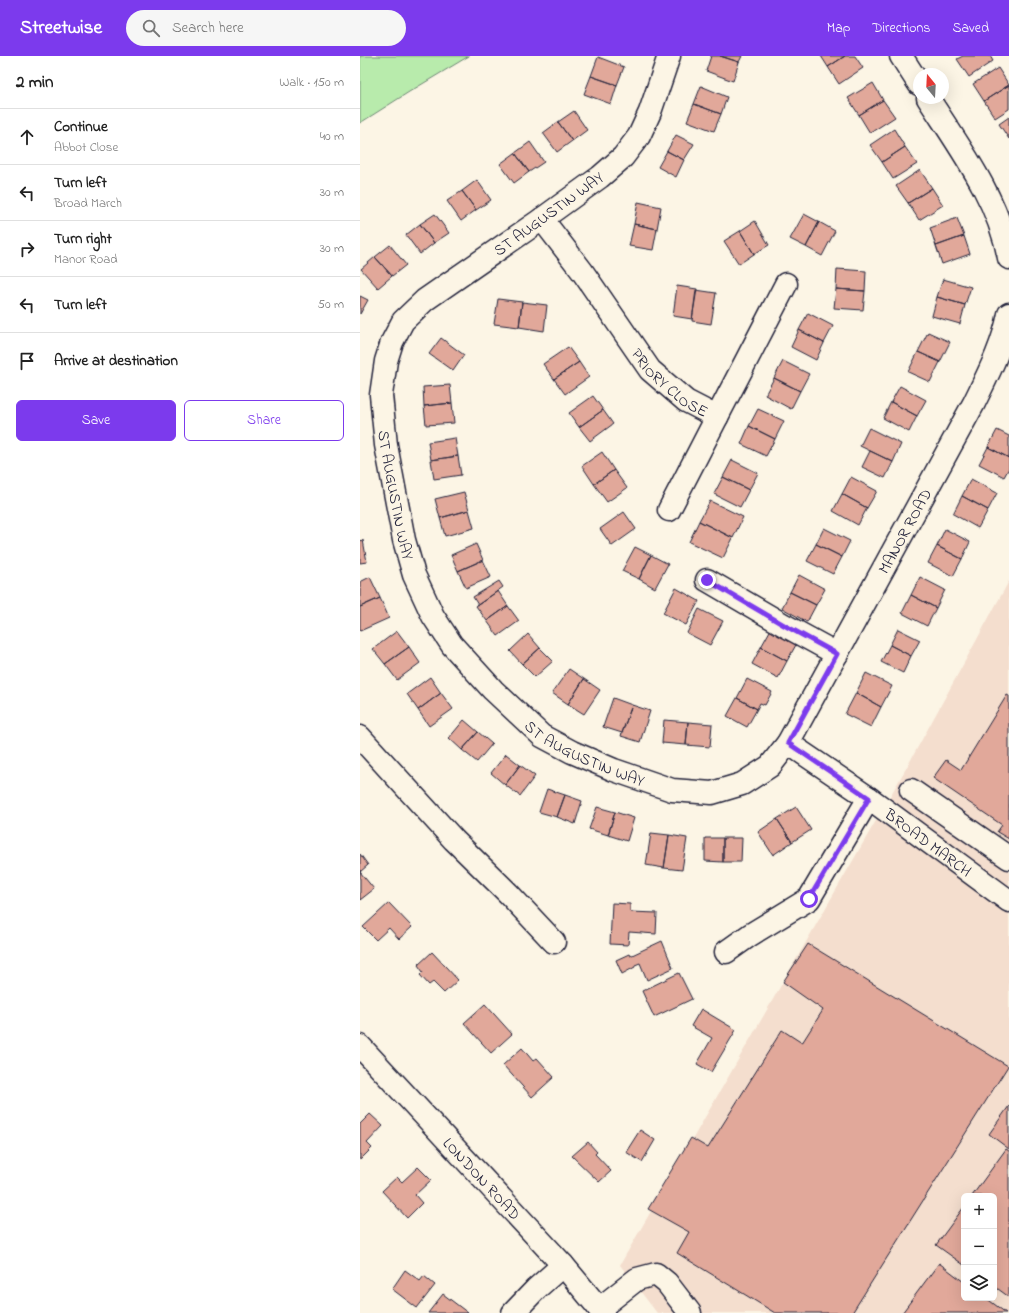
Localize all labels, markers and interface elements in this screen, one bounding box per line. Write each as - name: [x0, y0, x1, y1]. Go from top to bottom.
- search box: [126, 10, 406, 46]
- text: Streetwise: [20, 15, 102, 42]
- icon: search: [140, 17, 162, 39]
- text: Search here: [172, 17, 244, 39]
- text: Map: [827, 18, 850, 39]
- text: Directions: [872, 18, 930, 39]
- text: Saved: [952, 18, 989, 39]
- north arrow: [913, 68, 949, 104]
- text: 2 min: [16, 70, 53, 95]
- text: Walk · 150 m: [279, 73, 344, 92]
- text: Continue: [54, 116, 108, 138]
- icon: ahead: [16, 126, 38, 148]
- text: 40 m: [320, 127, 344, 146]
- text: Abbot Close: [54, 138, 118, 157]
- street label: ST AUGUSTIN WAY: [489, 166, 610, 263]
- text: Turn left: [54, 172, 107, 194]
- icon: left: [16, 182, 38, 204]
- text: 30 m: [320, 183, 344, 202]
- text: Broad March: [54, 194, 122, 213]
- text: Turn right: [54, 228, 112, 250]
- icon: right: [16, 238, 38, 260]
- text: 30 m: [320, 239, 344, 258]
- text: Manor Road: [54, 250, 118, 269]
- icon: left: [16, 294, 38, 316]
- text: Turn left: [54, 294, 107, 316]
- text: 50 m: [318, 295, 344, 314]
- street label: PRIORY CLOSE: [624, 344, 712, 424]
- icon: arrive: [16, 350, 38, 372]
- text: Arrive at destination: [54, 350, 178, 372]
- button: Save: [16, 400, 176, 441]
- button: Share: [184, 400, 344, 441]
- street label: ST AUGUSTIN WAY: [371, 429, 419, 564]
- street label: MANOR ROAD: [873, 485, 939, 579]
- route end: [698, 571, 716, 589]
- street label: ST AUGUSTIN WAY: [518, 715, 648, 794]
- street label: BROAD MARCH: [878, 803, 976, 884]
- route start: [800, 890, 818, 908]
- street label: LONDON ROAD: [436, 1133, 526, 1226]
- map controls: [961, 1193, 997, 1301]
- button: +: [961, 1193, 997, 1229]
- button: −: [961, 1229, 997, 1265]
- button: layers: [961, 1265, 997, 1301]

